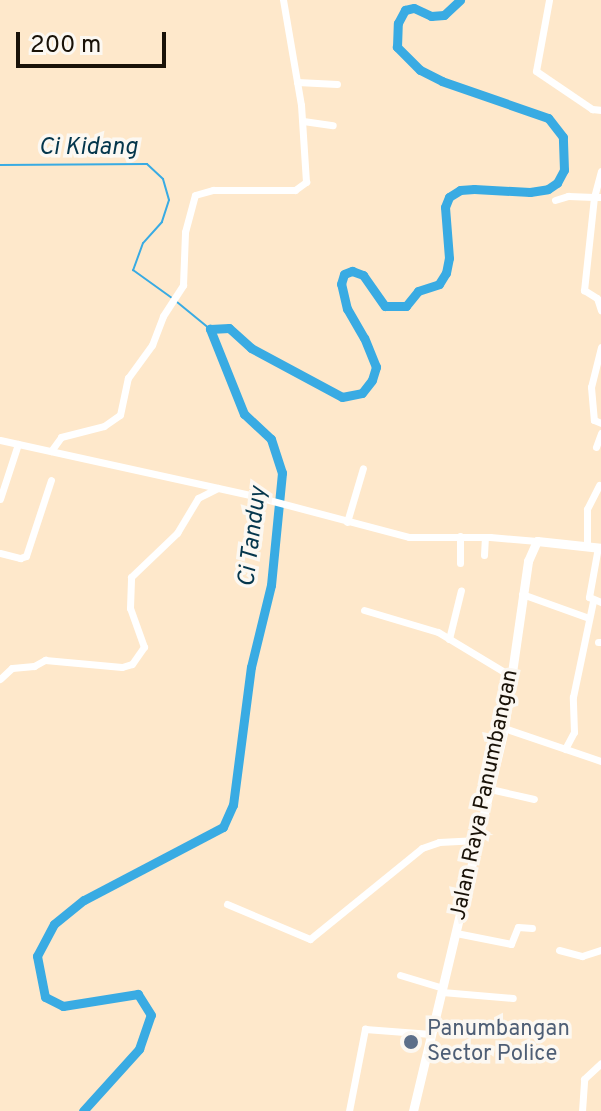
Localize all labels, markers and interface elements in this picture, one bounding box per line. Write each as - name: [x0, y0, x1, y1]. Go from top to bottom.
- scale bar: [20, 16, 170, 66]
- text: 200 m: [30, 31, 101, 61]
- water label: Ci Kidang: [39, 135, 137, 163]
- water label: Ci Tanduy: [233, 485, 275, 589]
- street label: Jalan Raya Panumbangan: [446, 667, 524, 923]
- place label: Panumbangan Sector Police: [427, 1016, 570, 1068]
- marker: Panumbangan Sector Police: [402, 1033, 420, 1051]

